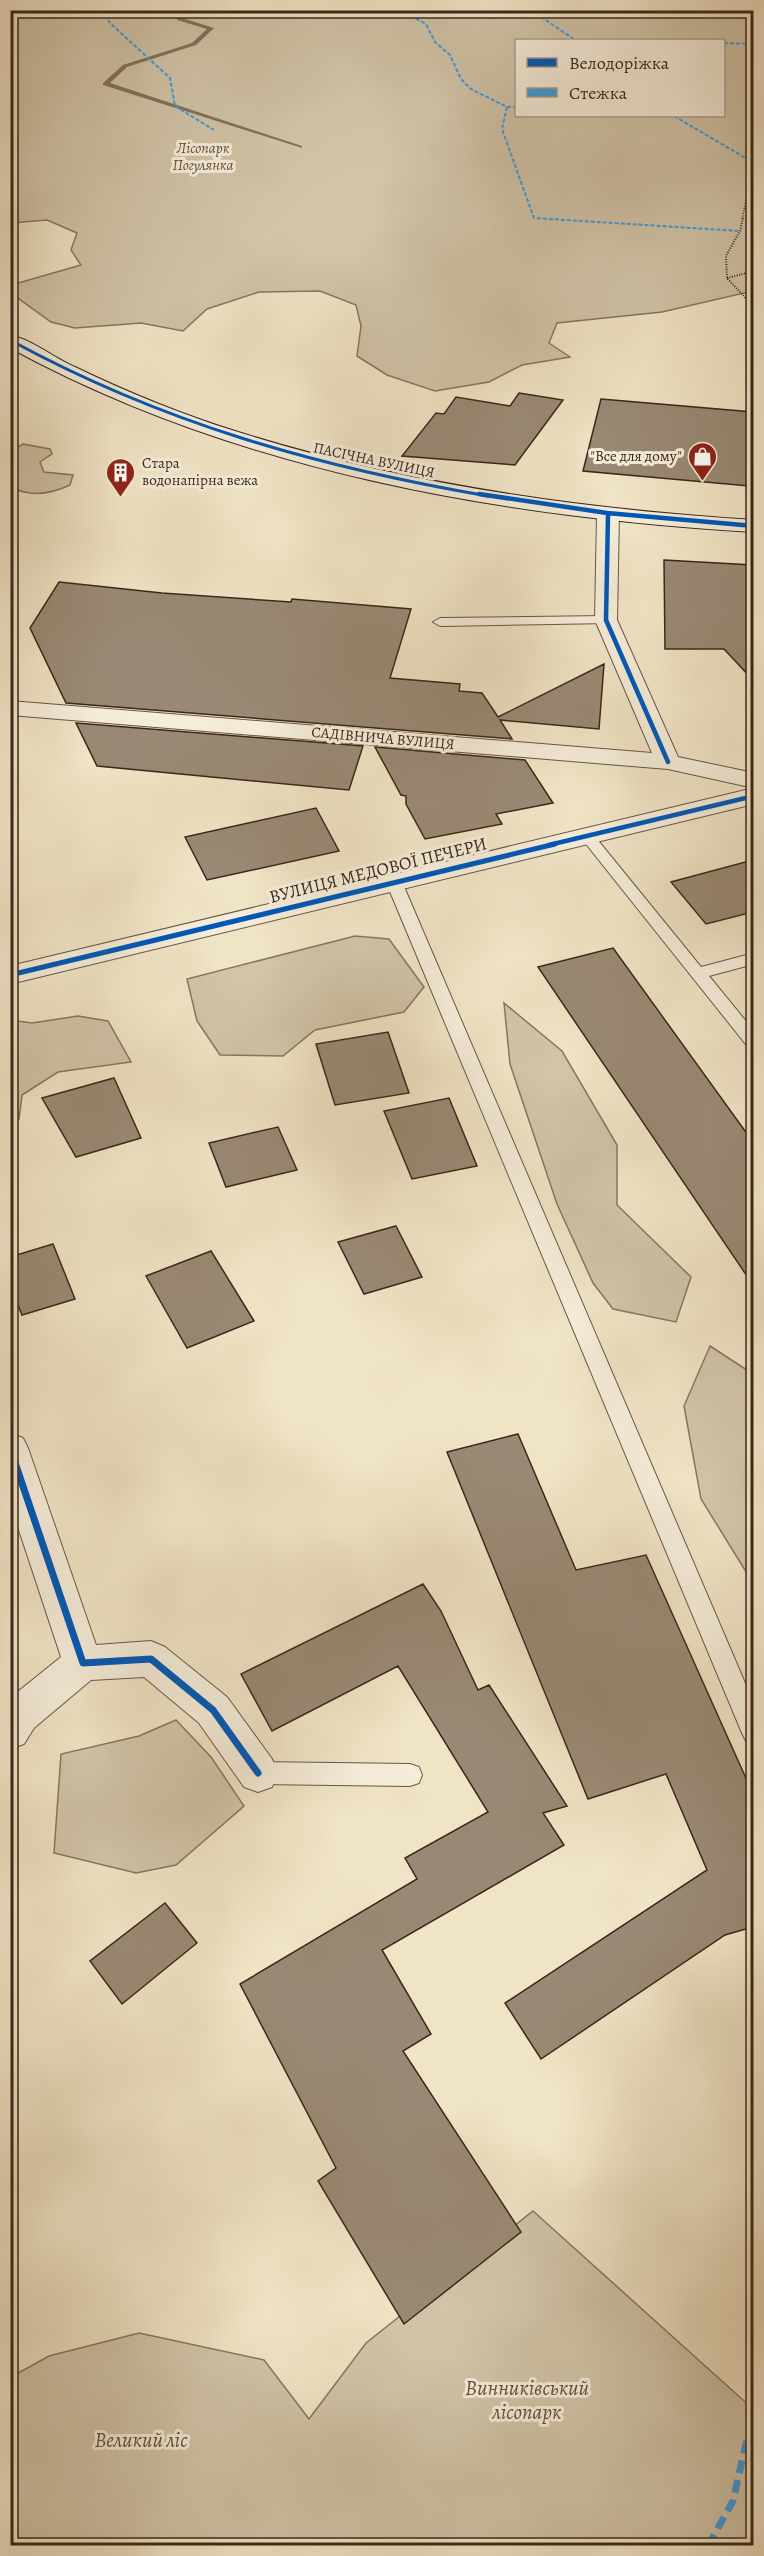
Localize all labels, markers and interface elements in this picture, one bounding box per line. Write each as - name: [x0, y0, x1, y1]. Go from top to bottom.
- legend: [515, 39, 725, 117]
- text: Велодоріжка: [569, 51, 670, 75]
- text: Стежка: [569, 81, 628, 105]
- park label: Лісопарк Погулянка: [172, 138, 234, 175]
- street label: ПАСІЧНА ВУЛИЦЯ: [311, 437, 437, 483]
- shop icon: "Все для дому": [687, 440, 719, 482]
- place label: "Все для дому": [590, 446, 682, 466]
- place label: Стара водонапірна вежа: [142, 453, 258, 490]
- building icon: Стара водонапірна вежа: [105, 456, 137, 498]
- street label: САДІВНИЧА ВУЛИЦЯ: [311, 722, 455, 754]
- street label: ВУЛИЦЯ МЕДОВОЇ ПЕЧЕРИ: [267, 831, 489, 909]
- park label: Винниківський лісопарк: [465, 2374, 589, 2426]
- park label: Великий ліс: [94, 2426, 188, 2454]

